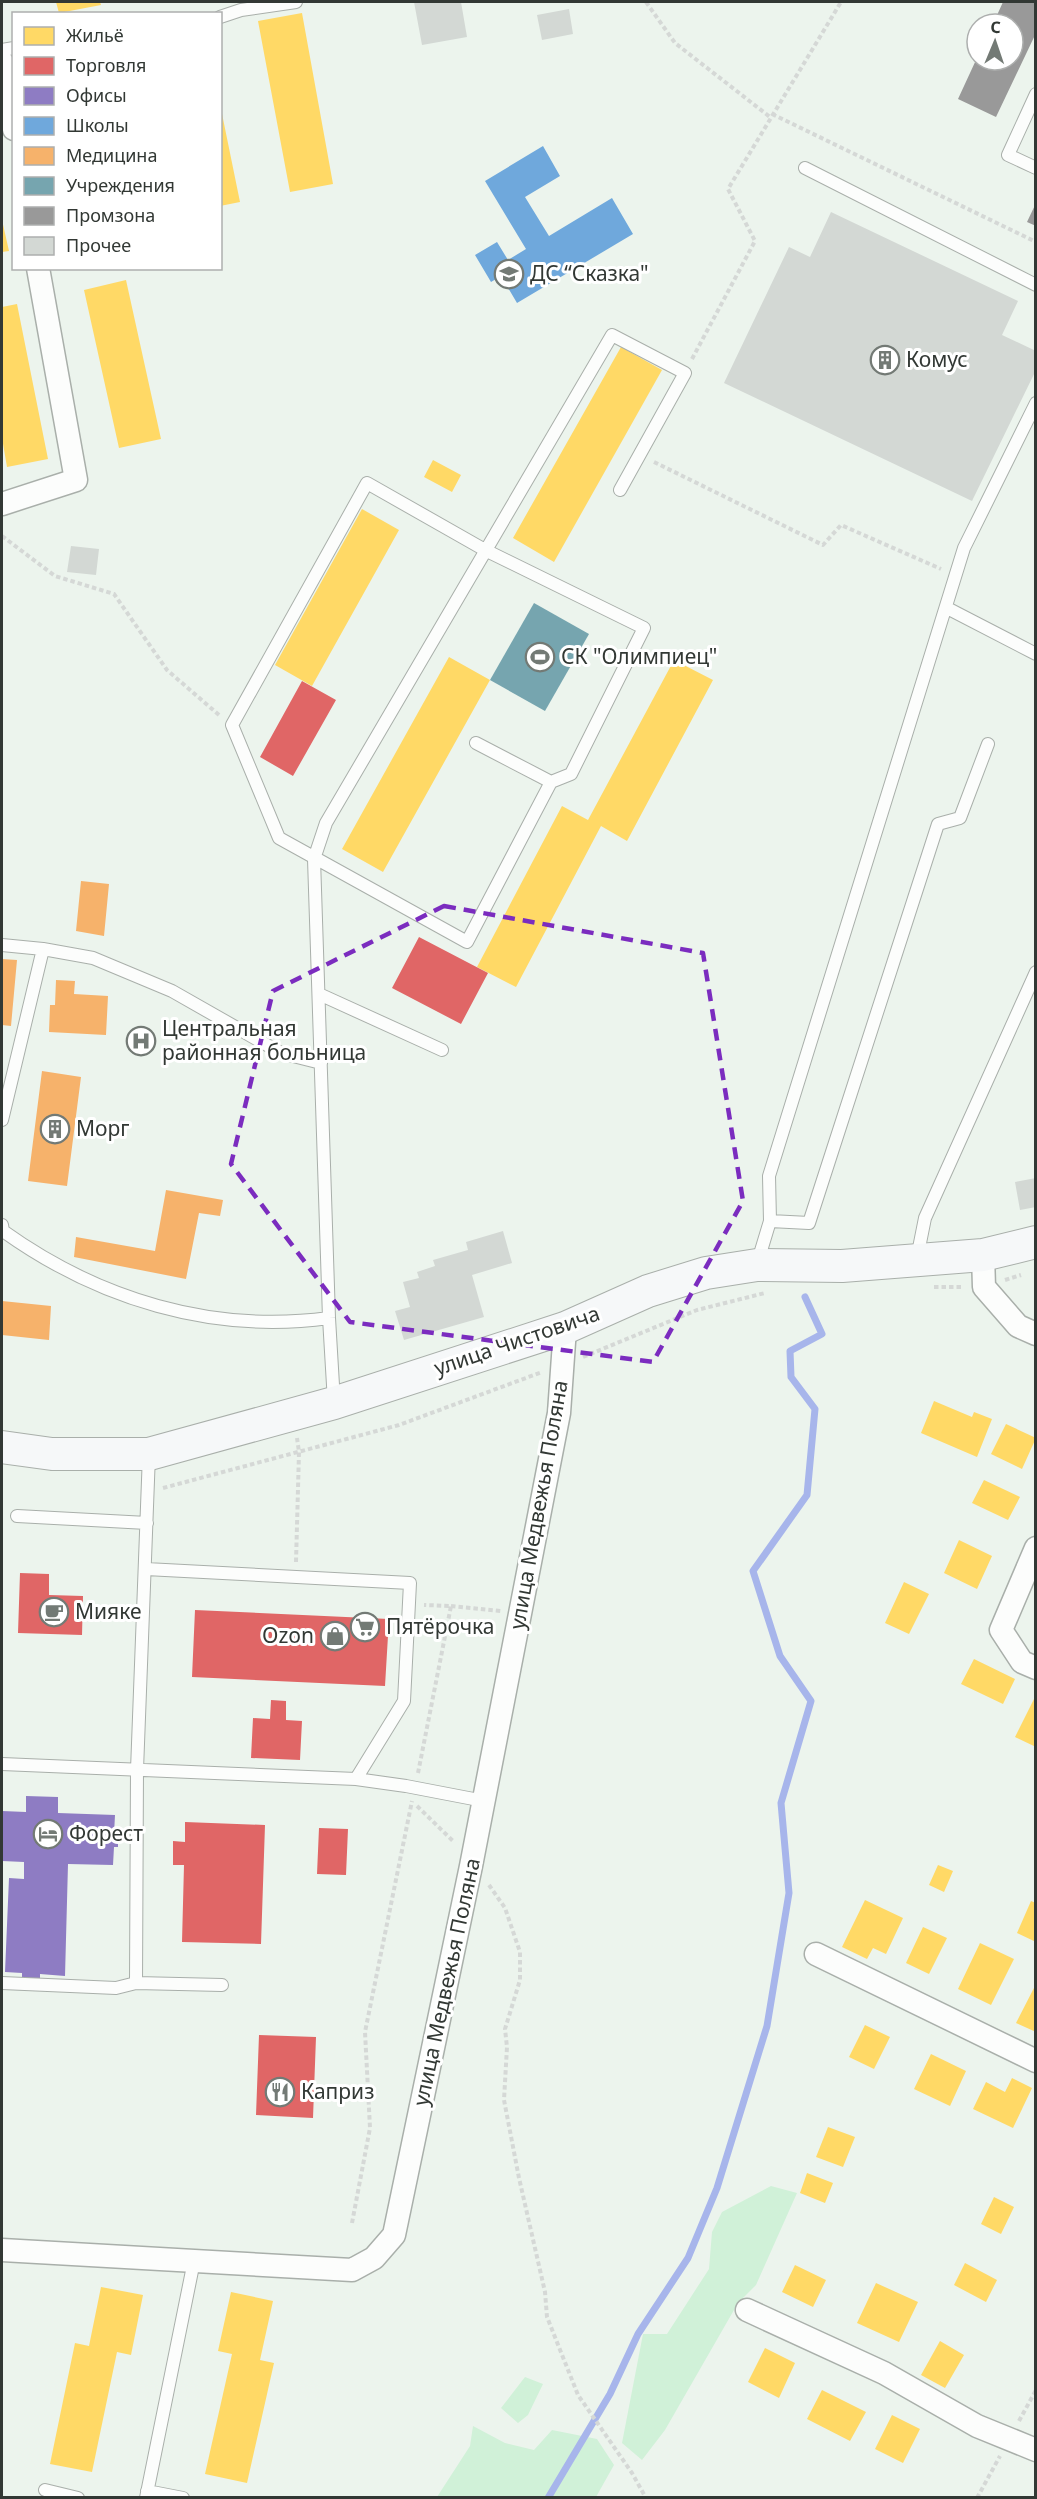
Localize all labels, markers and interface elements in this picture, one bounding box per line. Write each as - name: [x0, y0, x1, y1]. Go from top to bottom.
- legend: [12, 12, 222, 270]
- north arrow: [965, 12, 1025, 72]
- text: С: [990, 16, 1001, 38]
- text: Жильё: [66, 23, 124, 47]
- text: Торговля: [66, 53, 146, 77]
- text: Офисы: [66, 83, 127, 107]
- text: Школы: [66, 113, 129, 137]
- text: Медицина: [66, 143, 157, 167]
- text: Учреждения: [66, 173, 175, 197]
- text: Промзона: [66, 203, 155, 227]
- text: Прочее: [66, 233, 131, 257]
- school or university icon: ДС “Сказка": [493, 258, 525, 290]
- place label: ДС “Сказка": [530, 259, 649, 287]
- building icon: Комус: [869, 344, 901, 376]
- place label: Комус: [906, 345, 968, 373]
- sports icon: СК "Олимпиец": [524, 641, 556, 673]
- place label: СК "Олимпиец": [561, 642, 717, 670]
- place label: Центральная районная больница: [162, 1014, 366, 1066]
- hospital icon: Центральная районная больница: [125, 1025, 157, 1057]
- building icon: Морг: [39, 1113, 71, 1145]
- place label: Морг: [76, 1114, 130, 1142]
- street label: улица Чистовича: [430, 1299, 603, 1382]
- street label: улица Медвежья Поляна: [502, 1378, 574, 1632]
- cafe icon: Мияке: [38, 1596, 70, 1628]
- place label: Мияке: [75, 1597, 142, 1625]
- supermarket icon: Пятёрочка: [349, 1611, 381, 1643]
- place label: Пятёрочка: [386, 1612, 494, 1640]
- shop icon: Ozon: [319, 1620, 351, 1652]
- place label: Ozon: [262, 1621, 314, 1649]
- hotel icon: Форест: [32, 1818, 64, 1850]
- place label: Форест: [69, 1819, 143, 1847]
- street label: улица Медвежья Поляна: [406, 1855, 486, 2108]
- restaurant icon: Каприз: [264, 2076, 296, 2108]
- place label: Каприз: [301, 2077, 374, 2105]

